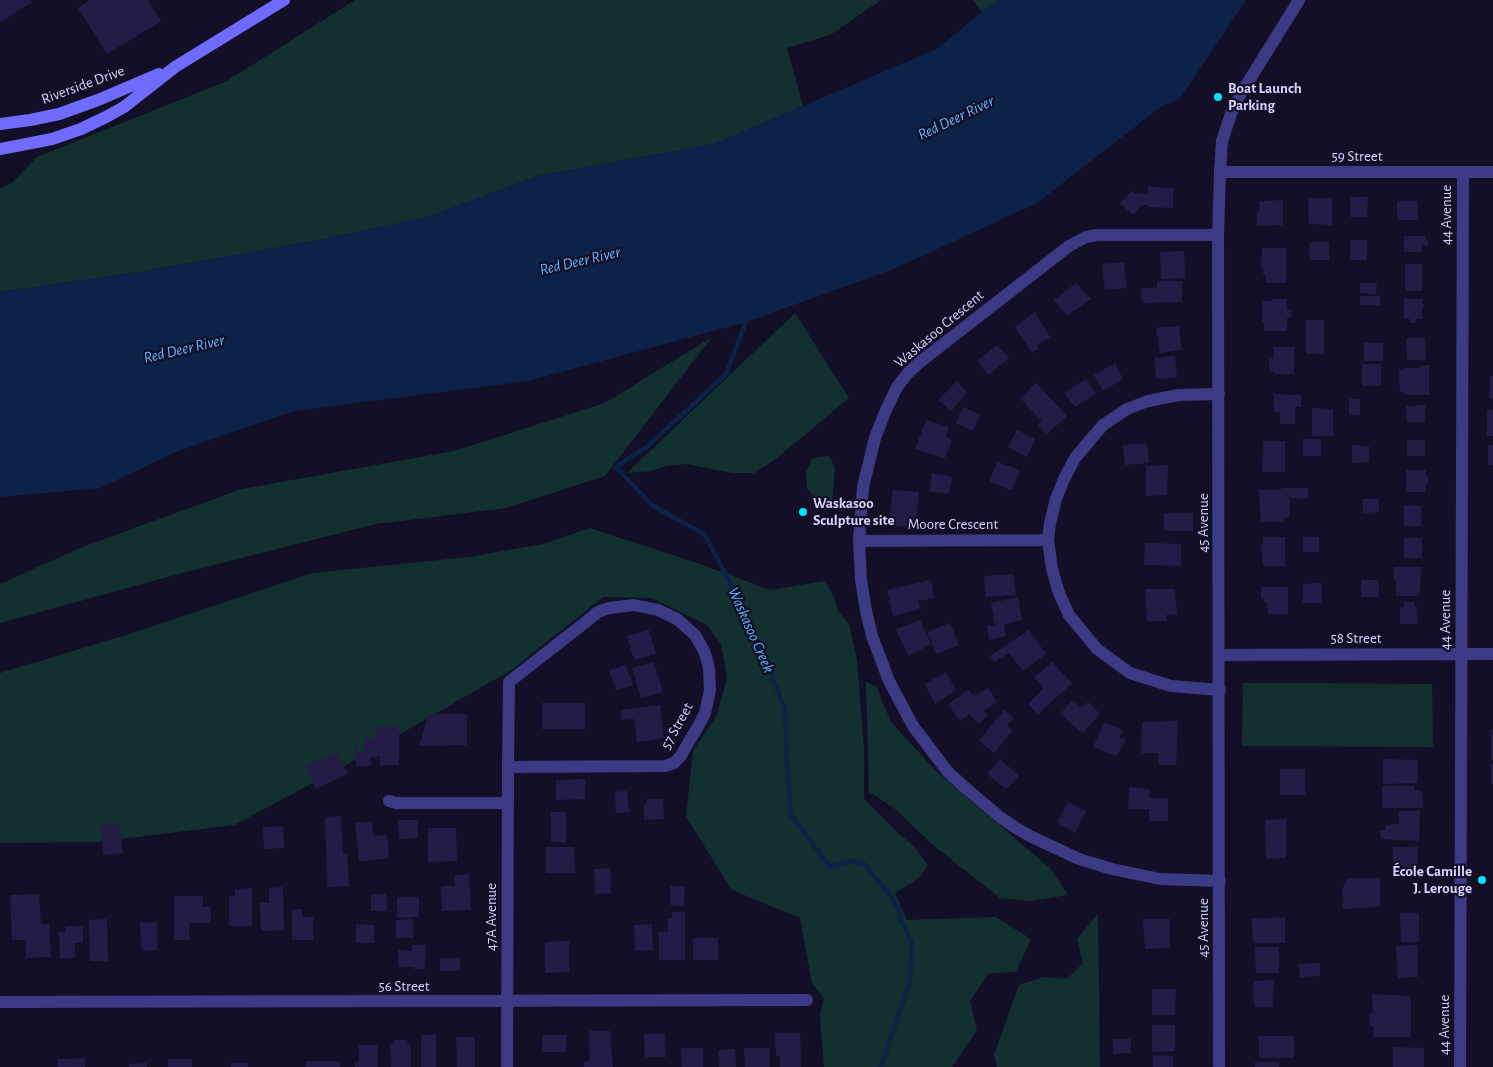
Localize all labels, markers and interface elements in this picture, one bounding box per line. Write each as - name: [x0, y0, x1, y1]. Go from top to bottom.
- street label: Riverside Drive: [39, 62, 127, 108]
- place label: Boat Launch Parking: [1228, 79, 1302, 114]
- water label: Red Deer River: [915, 91, 997, 145]
- marker: Boat Launch Parking: [1212, 91, 1224, 103]
- street label: 59 Street: [1331, 147, 1383, 165]
- street label: 44 Avenue: [1437, 185, 1455, 245]
- water label: Red Deer River: [538, 242, 622, 280]
- street label: Waskasoo Crescent: [891, 286, 987, 372]
- water label: Red Deer River: [142, 330, 226, 368]
- street label: 45 Avenue: [1194, 493, 1212, 553]
- place label: Waskasoo Sculpture site: [813, 494, 895, 529]
- marker: Waskasoo Sculpture site: [797, 506, 809, 518]
- street label: Moore Crescent: [908, 515, 998, 533]
- water label: Waskasoo Creek: [724, 584, 778, 676]
- street label: 44 Avenue: [1436, 590, 1454, 650]
- street label: 58 Street: [1330, 629, 1382, 647]
- street label: 57 Street: [657, 700, 697, 752]
- place label: École Camille J. Lerouge: [1392, 862, 1472, 897]
- marker: École Camille J. Lerouge: [1476, 874, 1488, 886]
- street label: 47A Avenue: [482, 883, 500, 951]
- street label: 45 Avenue: [1194, 898, 1212, 958]
- street label: 56 Street: [378, 977, 430, 995]
- street label: 44 Avenue: [1435, 995, 1453, 1055]

